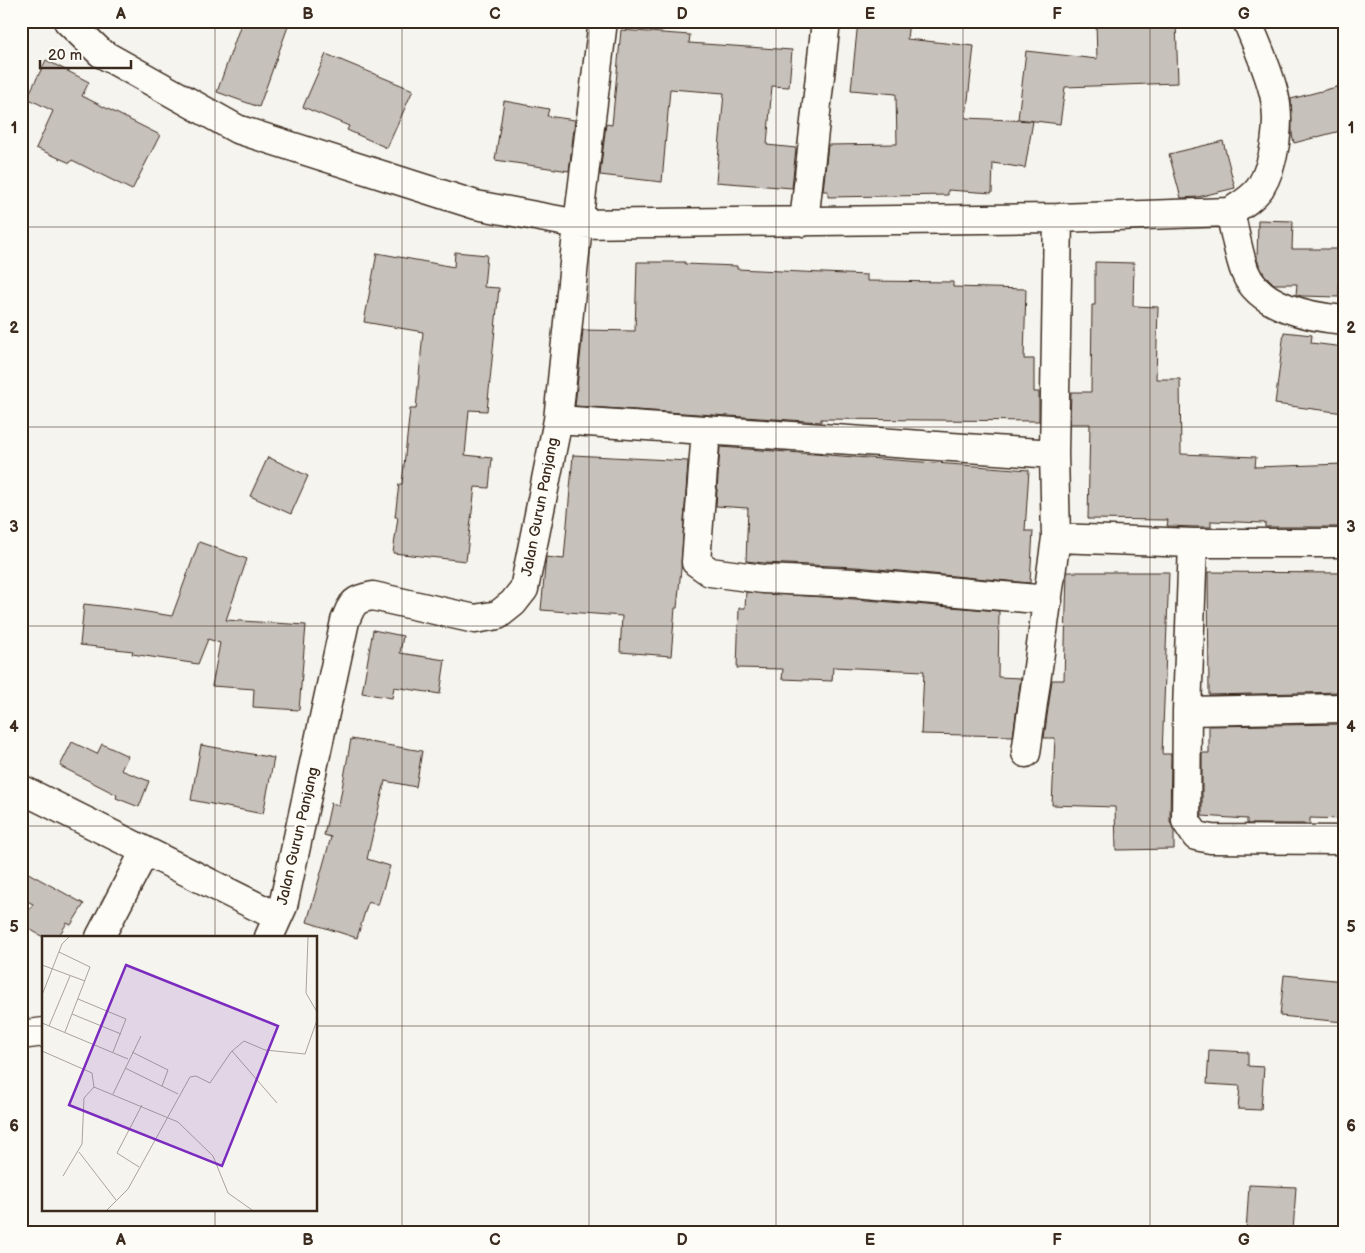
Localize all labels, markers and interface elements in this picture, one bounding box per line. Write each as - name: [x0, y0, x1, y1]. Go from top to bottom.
- text: A: [115, 5, 126, 24]
- text: B: [302, 5, 314, 24]
- text: C: [489, 5, 501, 24]
- text: D: [676, 5, 688, 24]
- text: E: [865, 5, 875, 24]
- text: F: [1052, 5, 1062, 24]
- text: G: [1238, 5, 1250, 24]
- scale bar: [40, 38, 131, 70]
- text: 20 m: [48, 46, 82, 65]
- text: 1: [11, 119, 17, 138]
- text: 1: [1348, 119, 1354, 138]
- text: 2: [9, 319, 19, 338]
- text: 2: [1346, 319, 1356, 338]
- street label: Jalan Gurun Panjang: [517, 436, 563, 578]
- text: 3: [9, 518, 19, 537]
- text: 3: [1346, 518, 1356, 537]
- text: 4: [9, 718, 19, 737]
- text: 4: [1346, 718, 1356, 737]
- street label: Jalan Gurun Panjang: [273, 765, 323, 907]
- text: 5: [9, 918, 19, 937]
- text: 5: [1346, 918, 1356, 937]
- inset map: [42, 936, 318, 1210]
- text: 6: [9, 1117, 19, 1136]
- text: 6: [1346, 1117, 1356, 1136]
- text: A: [115, 1231, 126, 1250]
- text: B: [302, 1231, 314, 1250]
- text: C: [489, 1231, 501, 1250]
- text: D: [676, 1231, 688, 1250]
- text: E: [865, 1231, 875, 1250]
- text: F: [1052, 1231, 1062, 1250]
- text: G: [1238, 1231, 1250, 1250]

